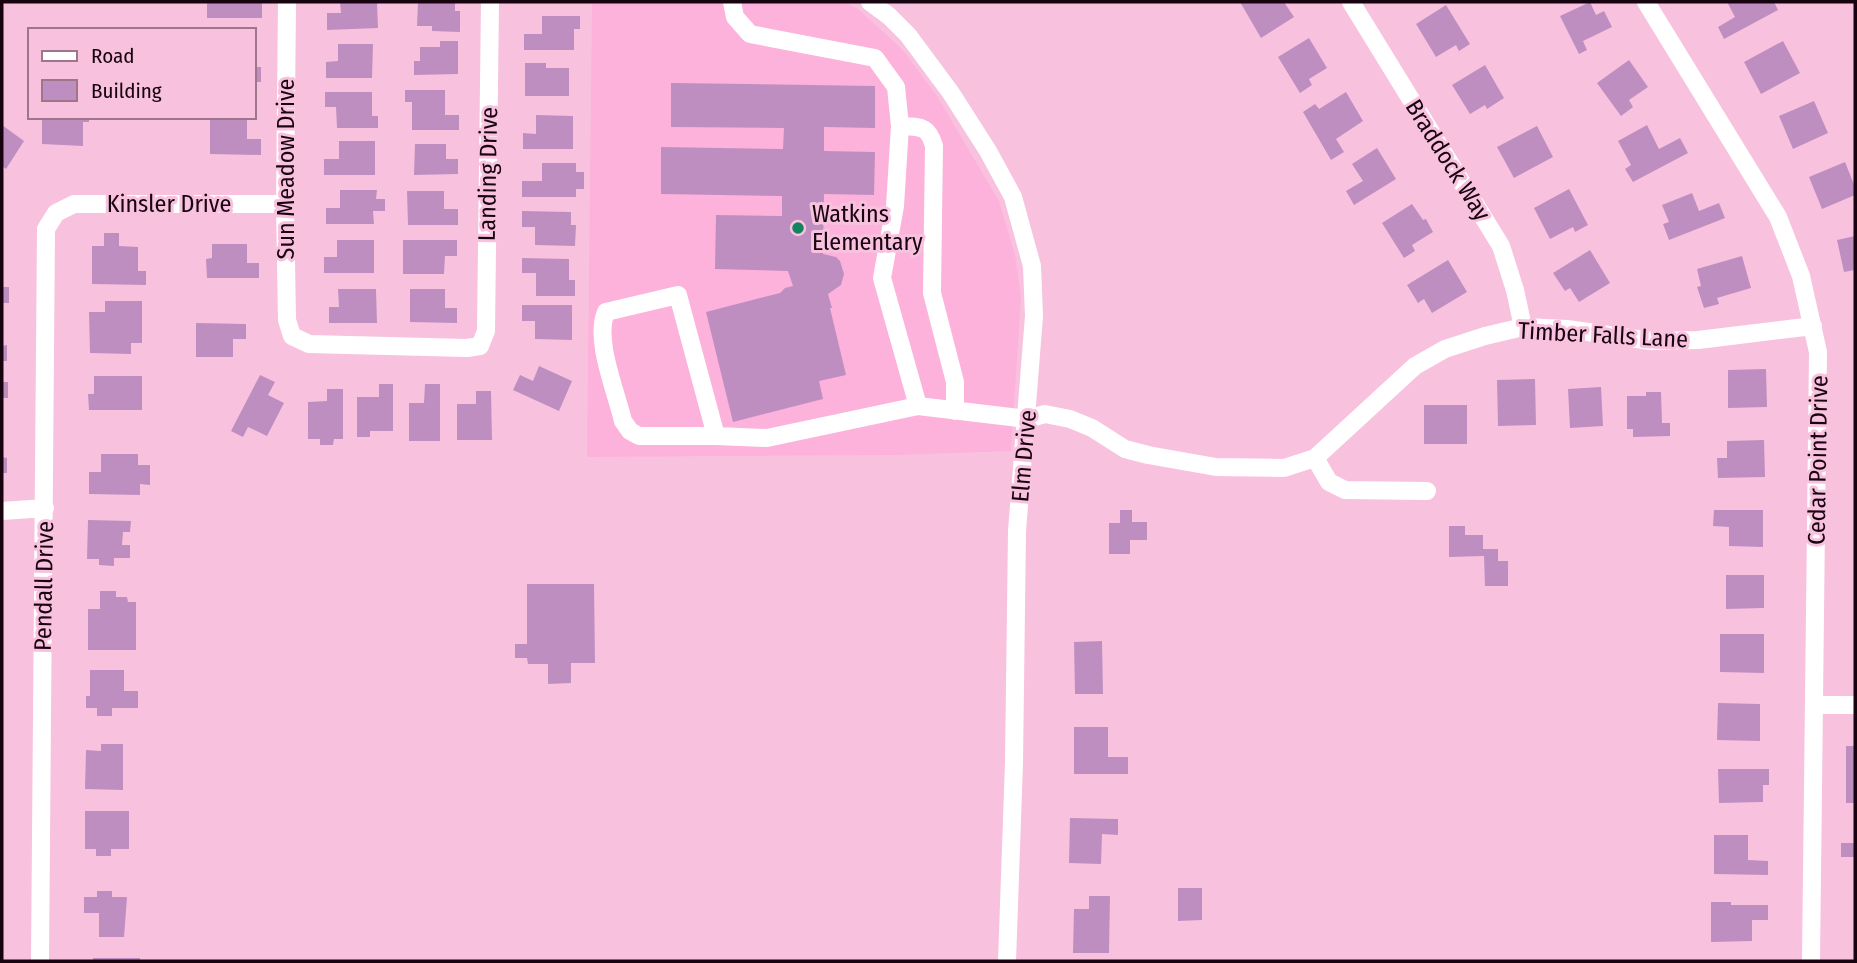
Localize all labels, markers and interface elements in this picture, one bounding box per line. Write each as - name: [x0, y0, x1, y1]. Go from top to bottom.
- legend: [28, 28, 256, 119]
- text: Road: [91, 43, 135, 69]
- text: Building: [91, 78, 162, 104]
- street label: Sun Meadow Drive: [272, 79, 300, 259]
- street label: Braddock Way: [1400, 94, 1496, 226]
- street label: Landing Drive: [473, 107, 503, 241]
- street label: Kinsler Drive: [107, 190, 231, 218]
- place label: Watkins Elementary: [812, 200, 923, 256]
- marker: Watkins Elementary: [790, 220, 806, 236]
- street label: Timber Falls Lane: [1517, 317, 1689, 353]
- street label: Cedar Point Drive: [1803, 375, 1833, 545]
- street label: Elm Drive: [1006, 409, 1042, 503]
- street label: Pendall Drive: [29, 521, 59, 651]

